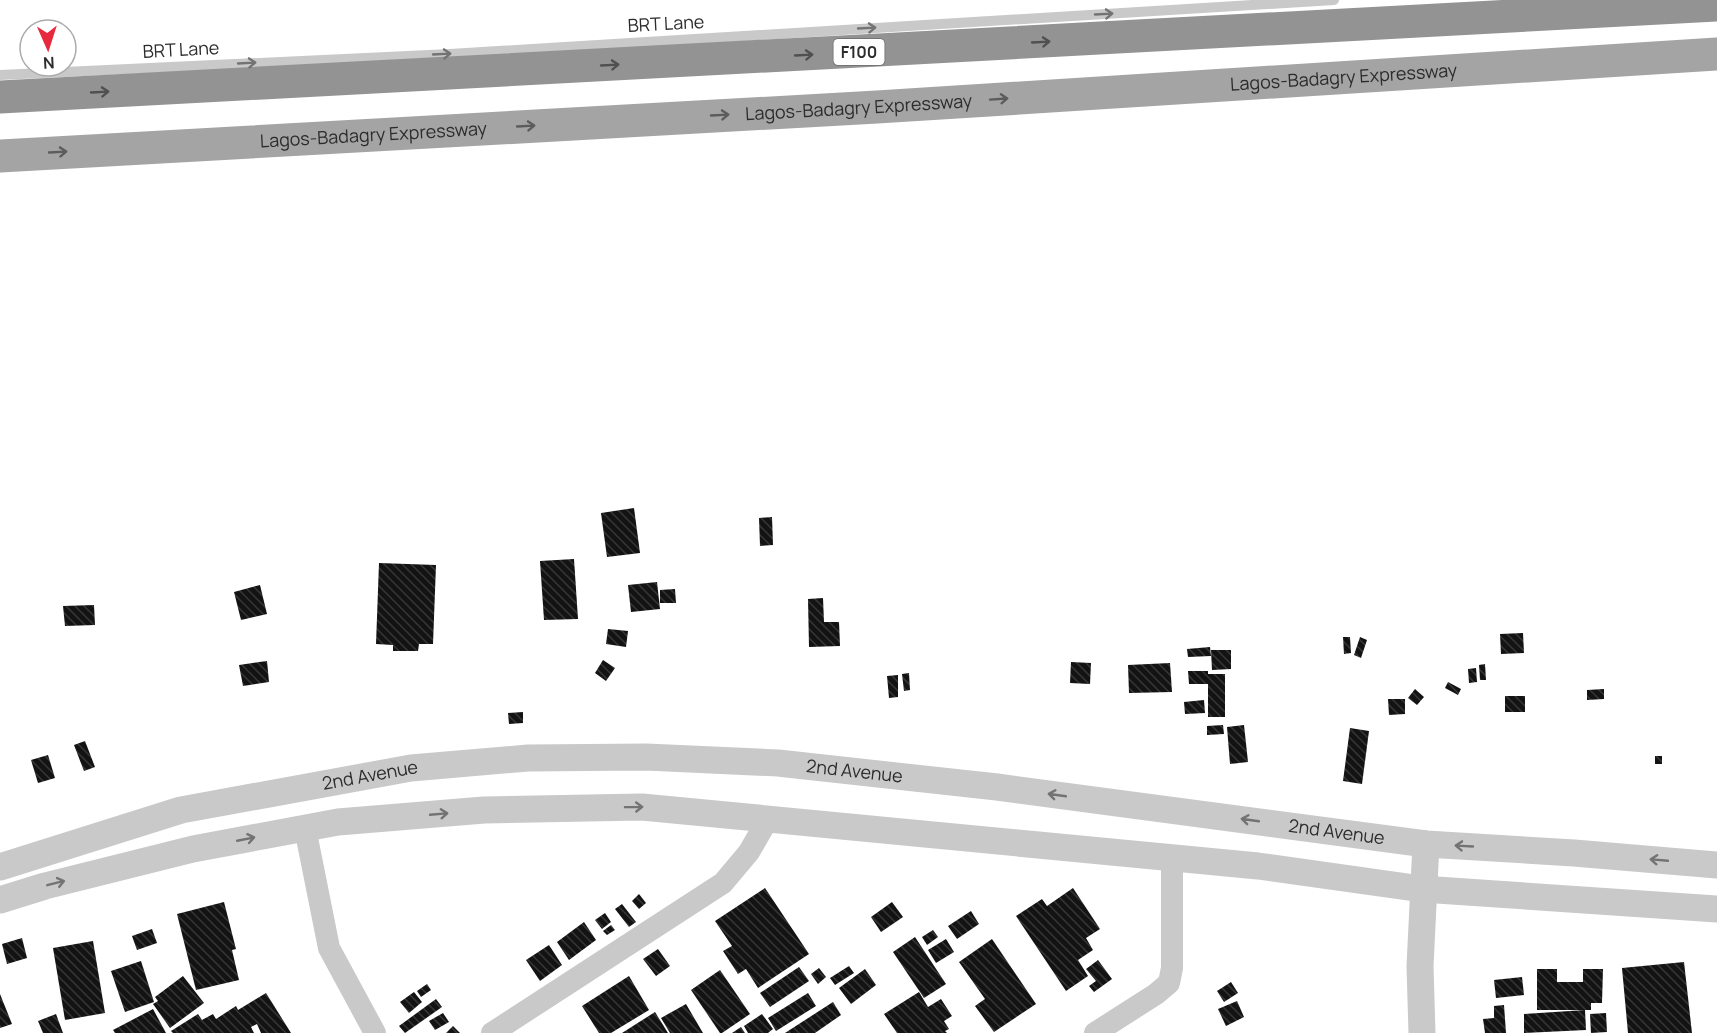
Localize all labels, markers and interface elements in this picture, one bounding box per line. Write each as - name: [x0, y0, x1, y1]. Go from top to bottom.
- one-way arrow: [1093, 8, 1113, 19]
- street label: BRT Lane: [627, 9, 705, 37]
- north arrow: [18, 18, 78, 78]
- one-way arrow: [857, 23, 877, 34]
- street label: BRT Lane: [142, 35, 220, 63]
- one-way arrow: [1031, 37, 1051, 48]
- road number: F100: [834, 39, 884, 65]
- one-way arrow: [432, 49, 452, 60]
- one-way arrow: [794, 50, 814, 61]
- text: N: [42, 52, 55, 74]
- street label: Lagos-Badagry Expressway: [1229, 57, 1458, 96]
- one-way arrow: [237, 58, 257, 69]
- one-way arrow: [599, 60, 619, 71]
- one-way arrow: [90, 86, 110, 97]
- street label: Lagos-Badagry Expressway: [744, 88, 973, 125]
- one-way arrow: [988, 93, 1008, 104]
- one-way arrow: [710, 110, 730, 121]
- street label: Lagos-Badagry Expressway: [259, 116, 488, 152]
- one-way arrow: [515, 121, 535, 132]
- one-way arrow: [48, 147, 68, 158]
- street label: 2nd Avenue: [805, 753, 904, 788]
- street label: 2nd Avenue: [320, 754, 419, 795]
- one-way arrow: [1047, 789, 1067, 800]
- one-way arrow: [623, 801, 643, 813]
- one-way arrow: [429, 808, 449, 819]
- street label: 2nd Avenue: [1287, 813, 1386, 849]
- one-way arrow: [1240, 815, 1260, 826]
- one-way arrow: [236, 834, 255, 845]
- one-way arrow: [1455, 841, 1475, 852]
- one-way arrow: [1649, 854, 1669, 865]
- one-way arrow: [46, 877, 65, 889]

